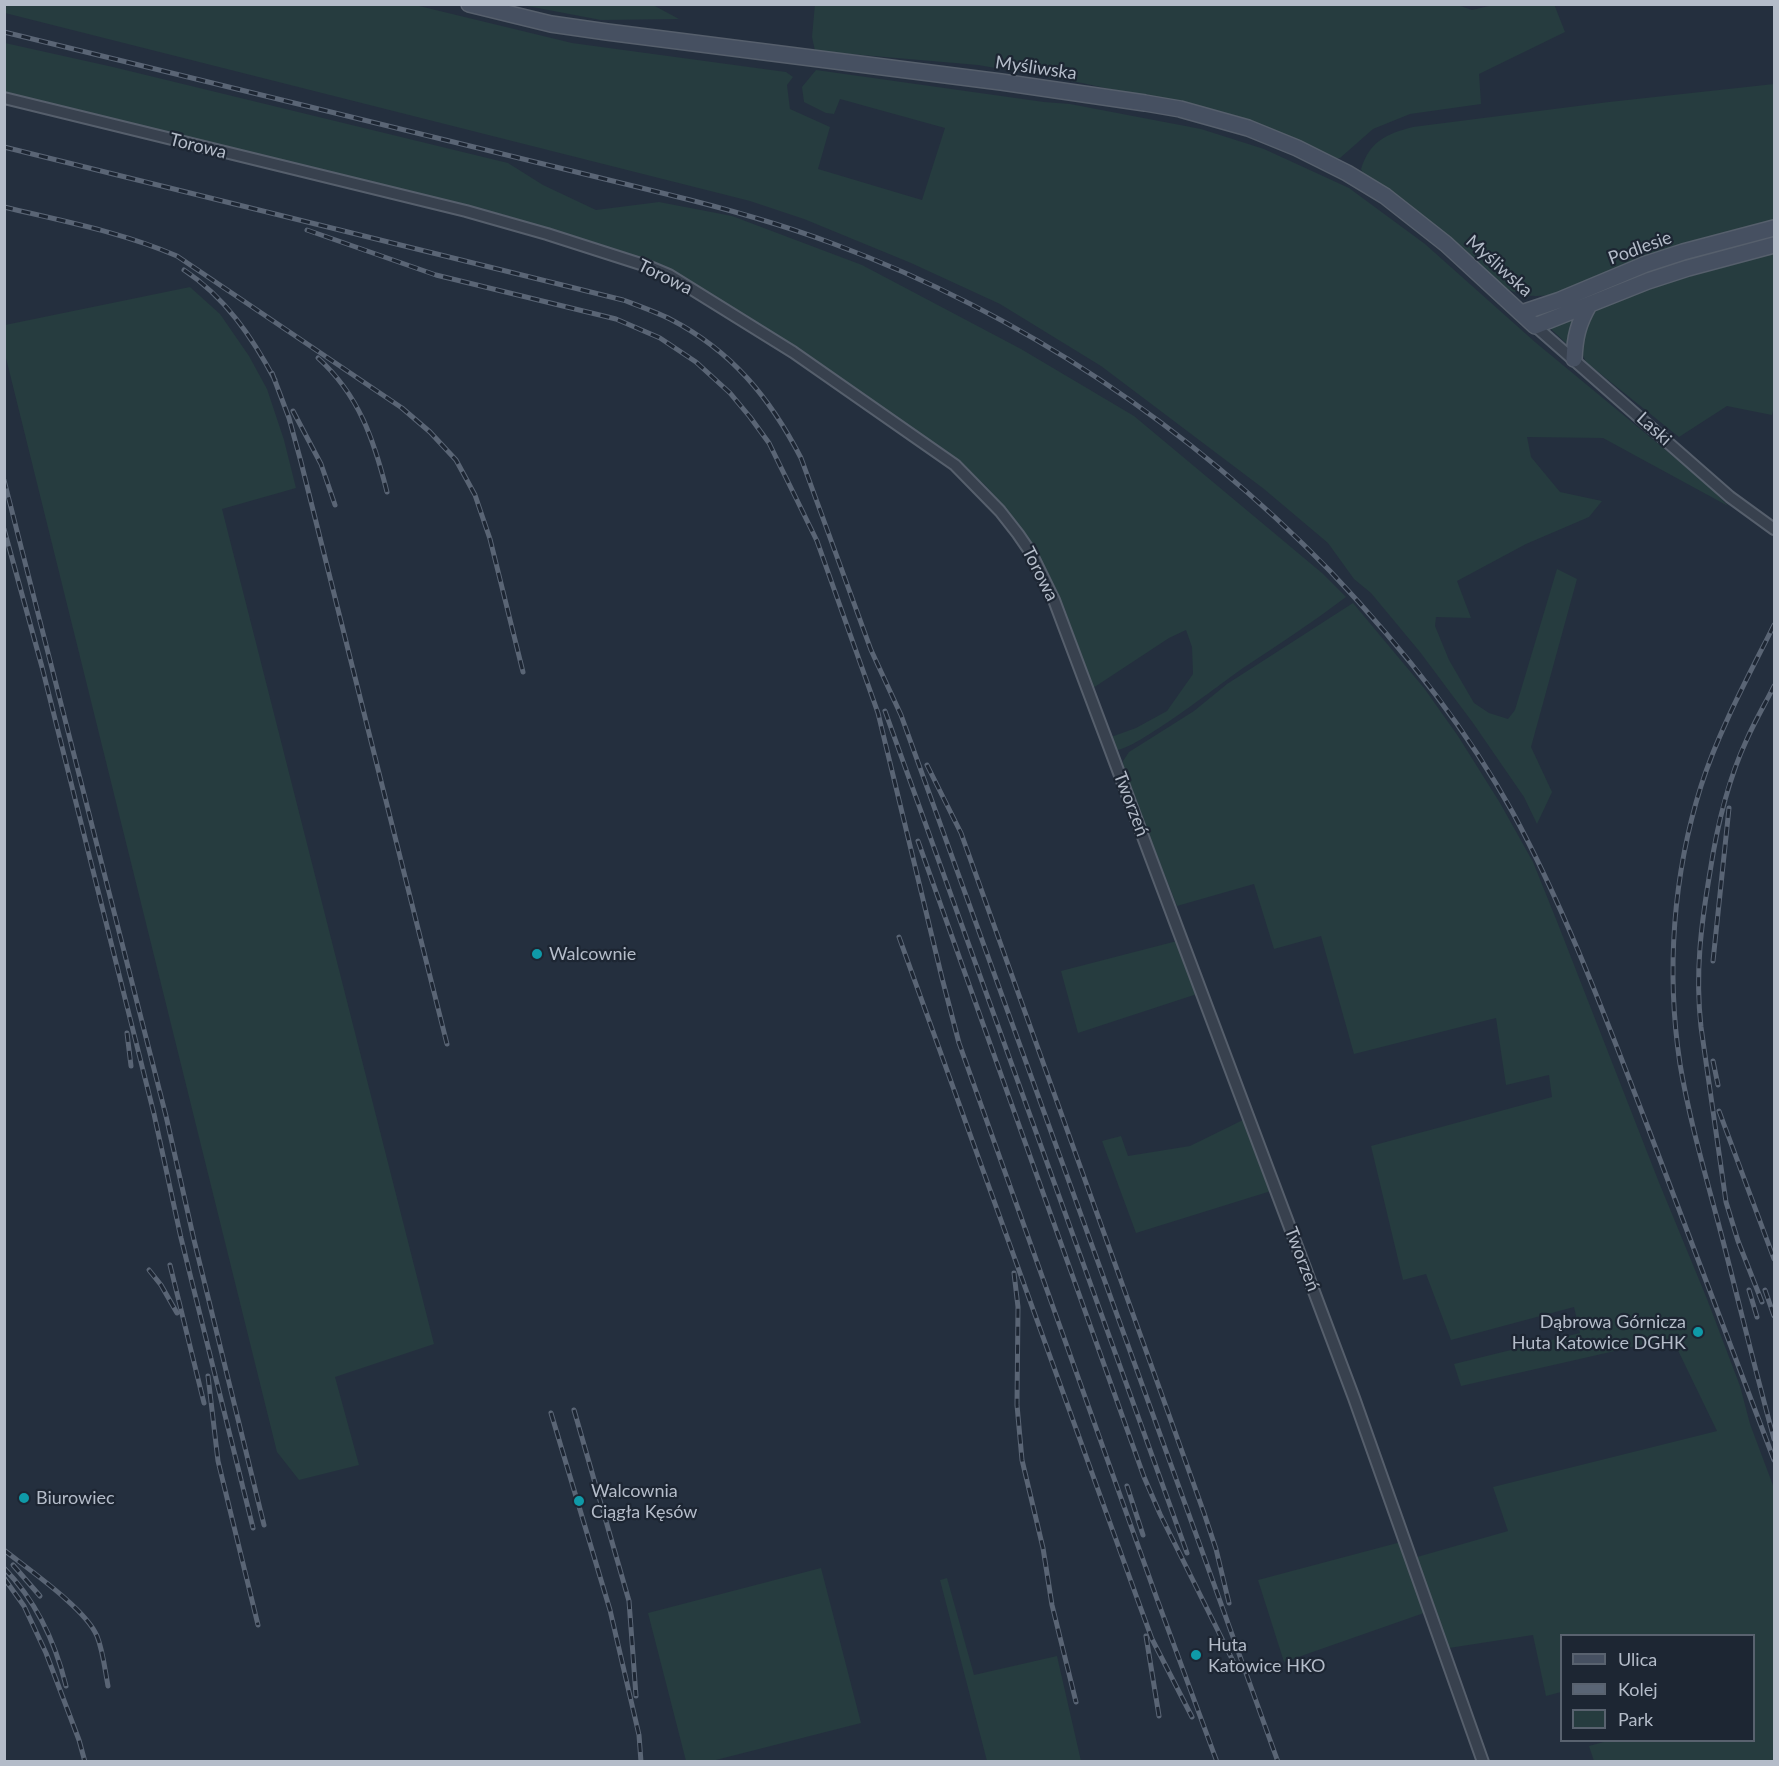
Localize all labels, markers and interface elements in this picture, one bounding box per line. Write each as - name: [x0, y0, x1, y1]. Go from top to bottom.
- street label: Myśliwska: [994, 52, 1078, 84]
- street label: Torowa: [167, 129, 229, 163]
- street label: Podlesie: [1605, 227, 1675, 269]
- street label: Myśliwska: [1461, 231, 1537, 301]
- street label: Torowa: [634, 255, 696, 299]
- street label: Laski: [1632, 408, 1676, 450]
- street label: Torowa: [1017, 543, 1063, 605]
- street label: Tworzeń: [1109, 769, 1153, 839]
- place label: Walcownie: [549, 943, 636, 965]
- marker: Walcownie: [530, 947, 544, 961]
- street label: Tworzeń: [1280, 1224, 1324, 1294]
- place label: Dąbrowa Górnicza Huta Katowice DGHK: [1512, 1311, 1686, 1354]
- marker: Dąbrowa Górnicza Huta Katowice DGHK: [1691, 1325, 1705, 1339]
- place label: Walcownia Ciągła Kęsów: [591, 1480, 698, 1522]
- place label: Biurowiec: [36, 1487, 115, 1509]
- marker: Biurowiec: [17, 1491, 31, 1505]
- marker: Walcownia Ciągła Kęsów: [572, 1494, 586, 1508]
- place label: Huta Katowice HKO: [1208, 1634, 1325, 1676]
- legend: [1560, 1634, 1755, 1742]
- marker: Huta Katowice HKO: [1189, 1648, 1203, 1662]
- text: Ulica: [1618, 1648, 1657, 1670]
- text: Kolej: [1618, 1678, 1658, 1700]
- text: Park: [1618, 1708, 1653, 1730]

